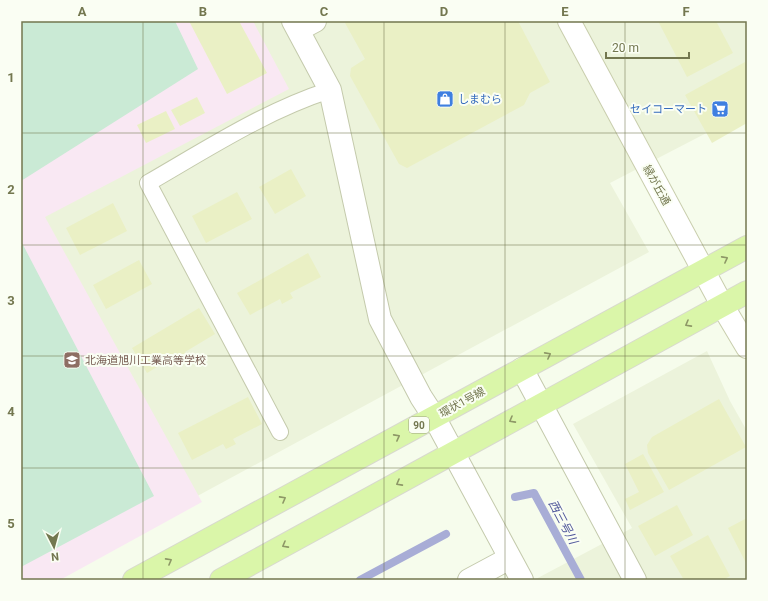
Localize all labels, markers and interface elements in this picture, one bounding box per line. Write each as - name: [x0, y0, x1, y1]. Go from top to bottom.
- text: A: [78, 4, 87, 19]
- text: B: [199, 4, 207, 19]
- text: C: [320, 4, 329, 19]
- text: D: [440, 4, 448, 19]
- text: E: [561, 4, 569, 19]
- text: F: [682, 4, 690, 19]
- scale bar: [606, 34, 689, 60]
- text: 20 m: [612, 41, 639, 55]
- text: 1: [7, 70, 15, 85]
- shop icon: しまむら: [435, 89, 455, 109]
- place label: しまむら: [458, 93, 502, 106]
- supermarket icon: セイコーマート: [710, 99, 730, 119]
- place label: セイコーマート: [630, 103, 707, 116]
- street label: 緑が丘通: [640, 163, 673, 208]
- text: 2: [7, 182, 15, 197]
- one-way arrow: [721, 256, 728, 263]
- text: 3: [7, 293, 15, 308]
- one-way arrow: [685, 319, 692, 327]
- school or university icon: 北海道旭川工業高等学校: [62, 350, 82, 370]
- one-way arrow: [544, 352, 551, 360]
- place label: 北海道旭川工業高等学校: [85, 354, 206, 367]
- street label: 環状1号線: [437, 385, 487, 420]
- text: 4: [7, 404, 15, 419]
- one-way arrow: [509, 416, 517, 423]
- road number: 90: [409, 417, 429, 433]
- one-way arrow: [393, 435, 400, 442]
- one-way arrow: [395, 478, 403, 485]
- one-way arrow: [279, 497, 286, 504]
- water label: 西三号川: [546, 498, 581, 548]
- text: 5: [7, 516, 15, 531]
- north arrow: [34, 527, 74, 567]
- one-way arrow: [281, 541, 289, 548]
- text: N: [50, 550, 60, 563]
- one-way arrow: [164, 559, 172, 566]

